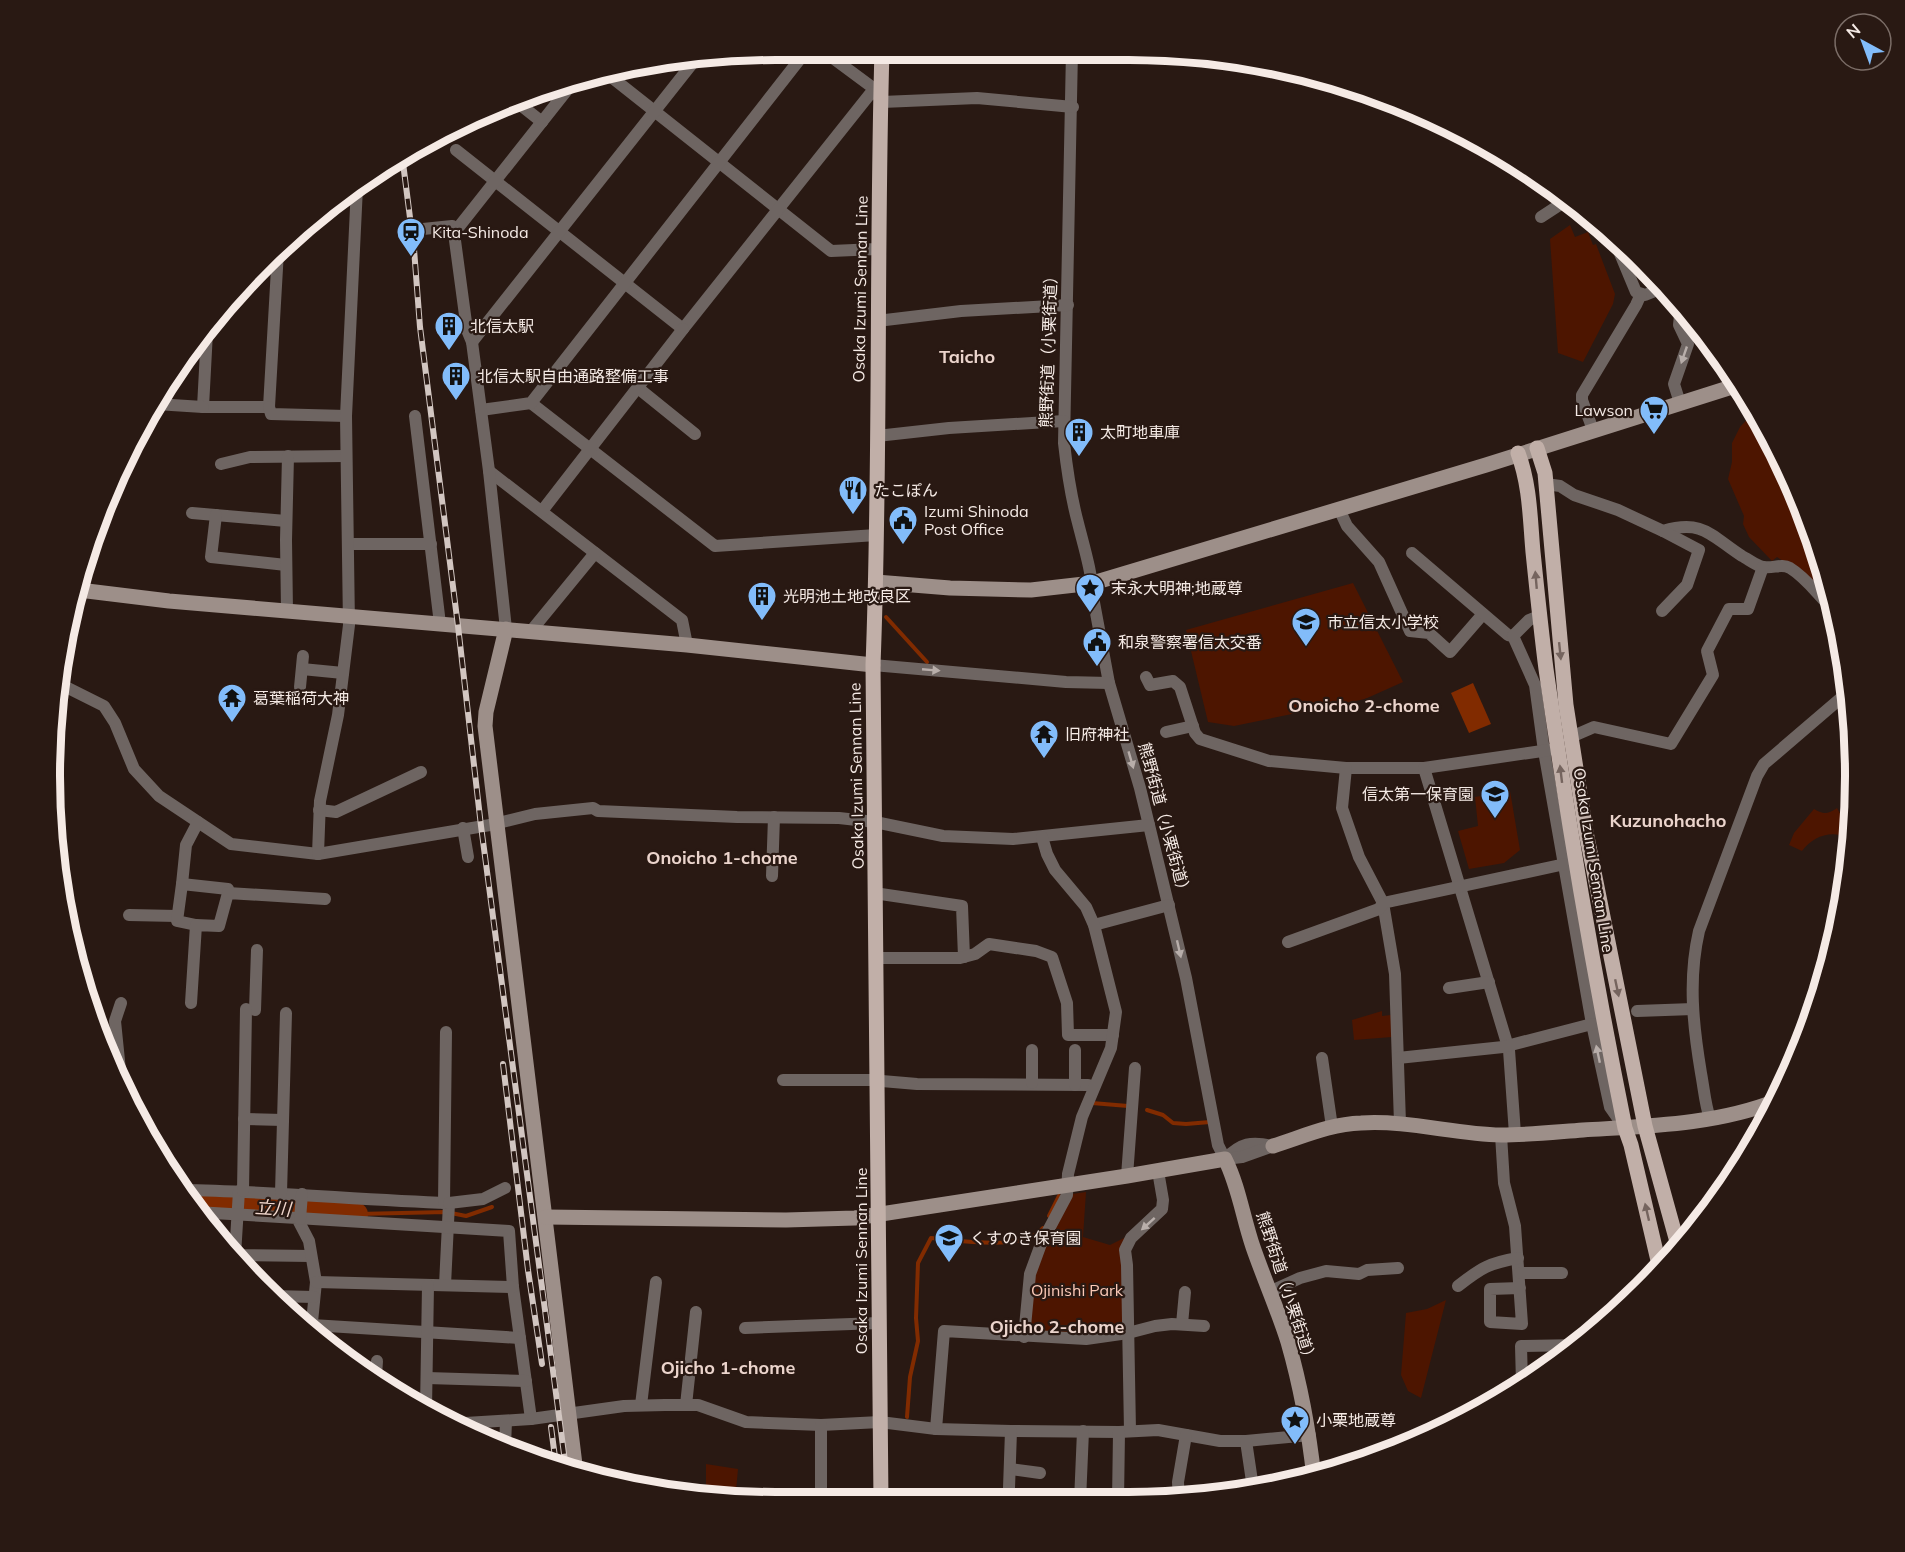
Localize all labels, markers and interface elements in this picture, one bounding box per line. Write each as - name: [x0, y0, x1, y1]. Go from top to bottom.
- north arrow: [1833, 12, 1893, 72]
- text: N: [1842, 19, 1864, 42]
- street label: Osaka Izumi Sennan Line: [848, 195, 872, 383]
- station icon: Kita-Shinoda: [395, 216, 427, 258]
- place label: Kita-Shinoda: [432, 222, 529, 242]
- street label: 熊野街道（小栗街道）: [1035, 268, 1061, 428]
- building icon: 北信太駅: [433, 310, 465, 352]
- place label: 北信太駅: [470, 316, 534, 336]
- district label: Taicho: [939, 345, 995, 368]
- one-way arrow: [1679, 346, 1689, 364]
- building icon: 北信太駅自由通路整備工事: [440, 360, 472, 402]
- place label: 北信太駅自由通路整備工事: [477, 366, 669, 386]
- supermarket icon: Lawson: [1638, 394, 1670, 436]
- place label: Lawson: [1575, 400, 1633, 420]
- building icon: 太町地車庫: [1063, 416, 1095, 458]
- place label: 太町地車庫: [1100, 422, 1180, 442]
- restaurant icon: たこぽん: [837, 474, 869, 516]
- place label: たこぽん: [874, 480, 938, 500]
- place label: Izumi Shinoda Post Office: [924, 501, 1029, 539]
- public building icon: Izumi Shinoda Post Office: [887, 504, 919, 546]
- one-way arrow: [1531, 571, 1541, 590]
- place icon: 末永大明神;地蔵尊: [1074, 572, 1106, 614]
- place label: 末永大明神;地蔵尊: [1111, 578, 1243, 598]
- building icon: 光明池土地改良区: [746, 580, 778, 622]
- place label: 光明池土地改良区: [783, 586, 911, 606]
- school or university icon: 市立信太小学校: [1290, 606, 1322, 648]
- place label: 市立信太小学校: [1327, 612, 1439, 632]
- public building icon: 和泉警察署信太交番: [1081, 626, 1113, 668]
- place label: 和泉警察署信太交番: [1118, 632, 1262, 652]
- one-way arrow: [1555, 642, 1565, 661]
- one-way arrow: [921, 665, 940, 675]
- temple icon: 葛葉稲荷大神: [216, 682, 248, 724]
- street label: Osaka Izumi Sennan Line: [844, 682, 868, 870]
- place label: 葛葉稲荷大神: [253, 688, 349, 708]
- district label: Onoicho 2-chome: [1288, 694, 1440, 717]
- temple icon: 旧府神社: [1028, 718, 1060, 760]
- place label: 旧府神社: [1065, 724, 1129, 744]
- street label: 熊野街道（小栗街道）: [1135, 740, 1195, 900]
- one-way arrow: [1127, 751, 1136, 769]
- one-way arrow: [1556, 764, 1565, 783]
- street label: Osaka Izumi Sennan Line: [1570, 766, 1618, 954]
- school or university icon: 信太第一保育園: [1479, 778, 1511, 820]
- place label: 信太第一保育園: [1362, 784, 1474, 804]
- district label: Kuzunohacho: [1610, 809, 1726, 832]
- district label: Onoicho 1-chome: [646, 846, 798, 869]
- one-way arrow: [1175, 939, 1185, 958]
- one-way arrow: [1613, 979, 1622, 998]
- one-way arrow: [1593, 1045, 1603, 1063]
- street label: Osaka Izumi Sennan Line: [851, 1168, 871, 1354]
- water label: 立川: [254, 1195, 294, 1221]
- one-way arrow: [1641, 1203, 1651, 1221]
- street label: 熊野街道（小栗街道）: [1253, 1209, 1321, 1367]
- one-way arrow: [1141, 1217, 1156, 1230]
- school or university icon: くすのき保育園: [933, 1222, 965, 1264]
- place label: くすのき保育園: [970, 1228, 1082, 1248]
- park label: Ojinishi Park: [1031, 1280, 1124, 1300]
- district label: Ojicho 2-chome: [990, 1315, 1124, 1338]
- district label: Ojicho 1-chome: [661, 1356, 795, 1379]
- place icon: 小栗地蔵尊: [1279, 1404, 1311, 1446]
- place label: 小栗地蔵尊: [1316, 1410, 1396, 1430]

